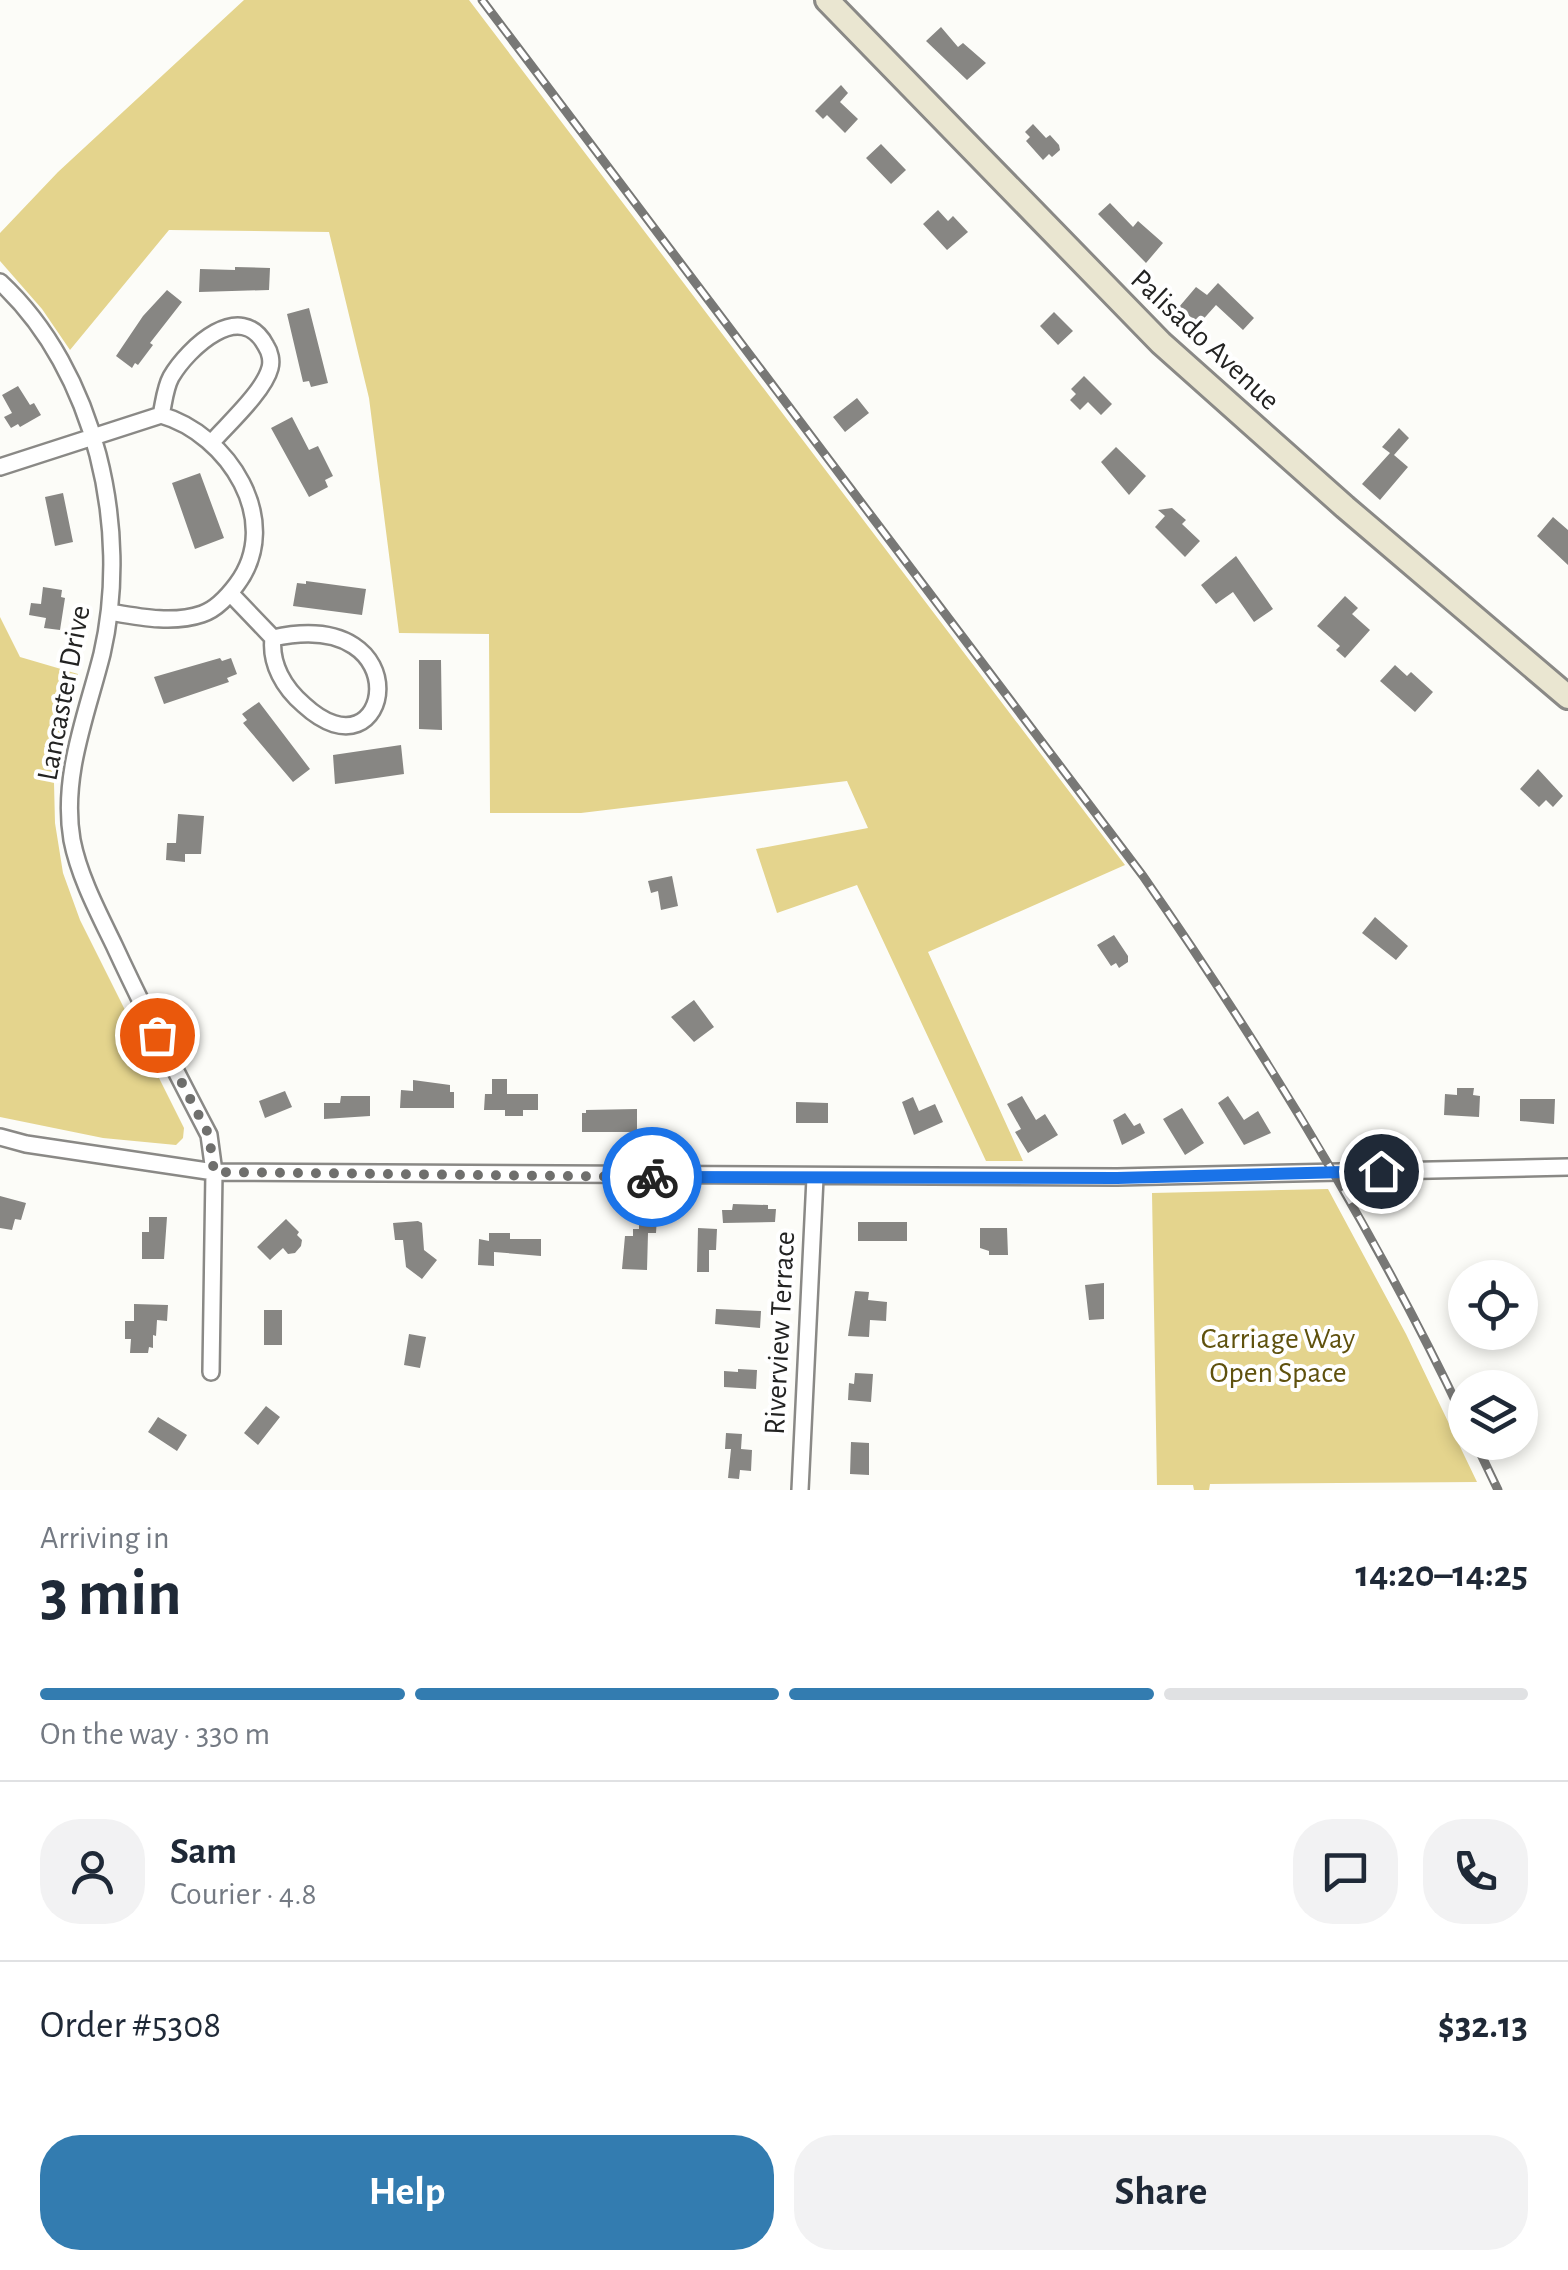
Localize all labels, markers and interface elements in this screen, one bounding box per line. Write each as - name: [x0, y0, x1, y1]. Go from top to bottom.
- street label: Palisado Avenue: [1125, 264, 1285, 416]
- street label: Lancaster Drive: [32, 603, 96, 783]
- pin: [115, 993, 200, 1078]
- icon: bag: [130, 1008, 185, 1063]
- courier: [602, 1127, 702, 1227]
- pin: [1339, 1129, 1424, 1214]
- icon: home: [1354, 1144, 1409, 1199]
- icon: bike: [625, 1150, 680, 1205]
- street label: Riverview Terrace: [760, 1230, 800, 1436]
- map controls: [1448, 1260, 1538, 1460]
- button: locate: [1448, 1260, 1538, 1350]
- park label: Carriage Way Open Space: [1201, 1324, 1355, 1388]
- button: layers: [1448, 1370, 1538, 1460]
- text: Arriving in: [40, 1522, 169, 1554]
- text: 14:20–14:25: [1355, 1556, 1528, 1594]
- text: 3 min: [40, 1562, 182, 1627]
- text: On the way · 330 m: [40, 1718, 270, 1750]
- button: person: [40, 1819, 145, 1924]
- button: chat: [1293, 1819, 1398, 1924]
- button: phone: [1423, 1819, 1528, 1924]
- text: Sam: [170, 1833, 237, 1871]
- text: Courier · 4.8: [170, 1878, 317, 1910]
- text: Order #5308: [40, 2007, 221, 2045]
- text: $32.13: [1438, 2007, 1528, 2045]
- button: Help: [40, 2135, 774, 2250]
- button: Share: [794, 2135, 1528, 2250]

